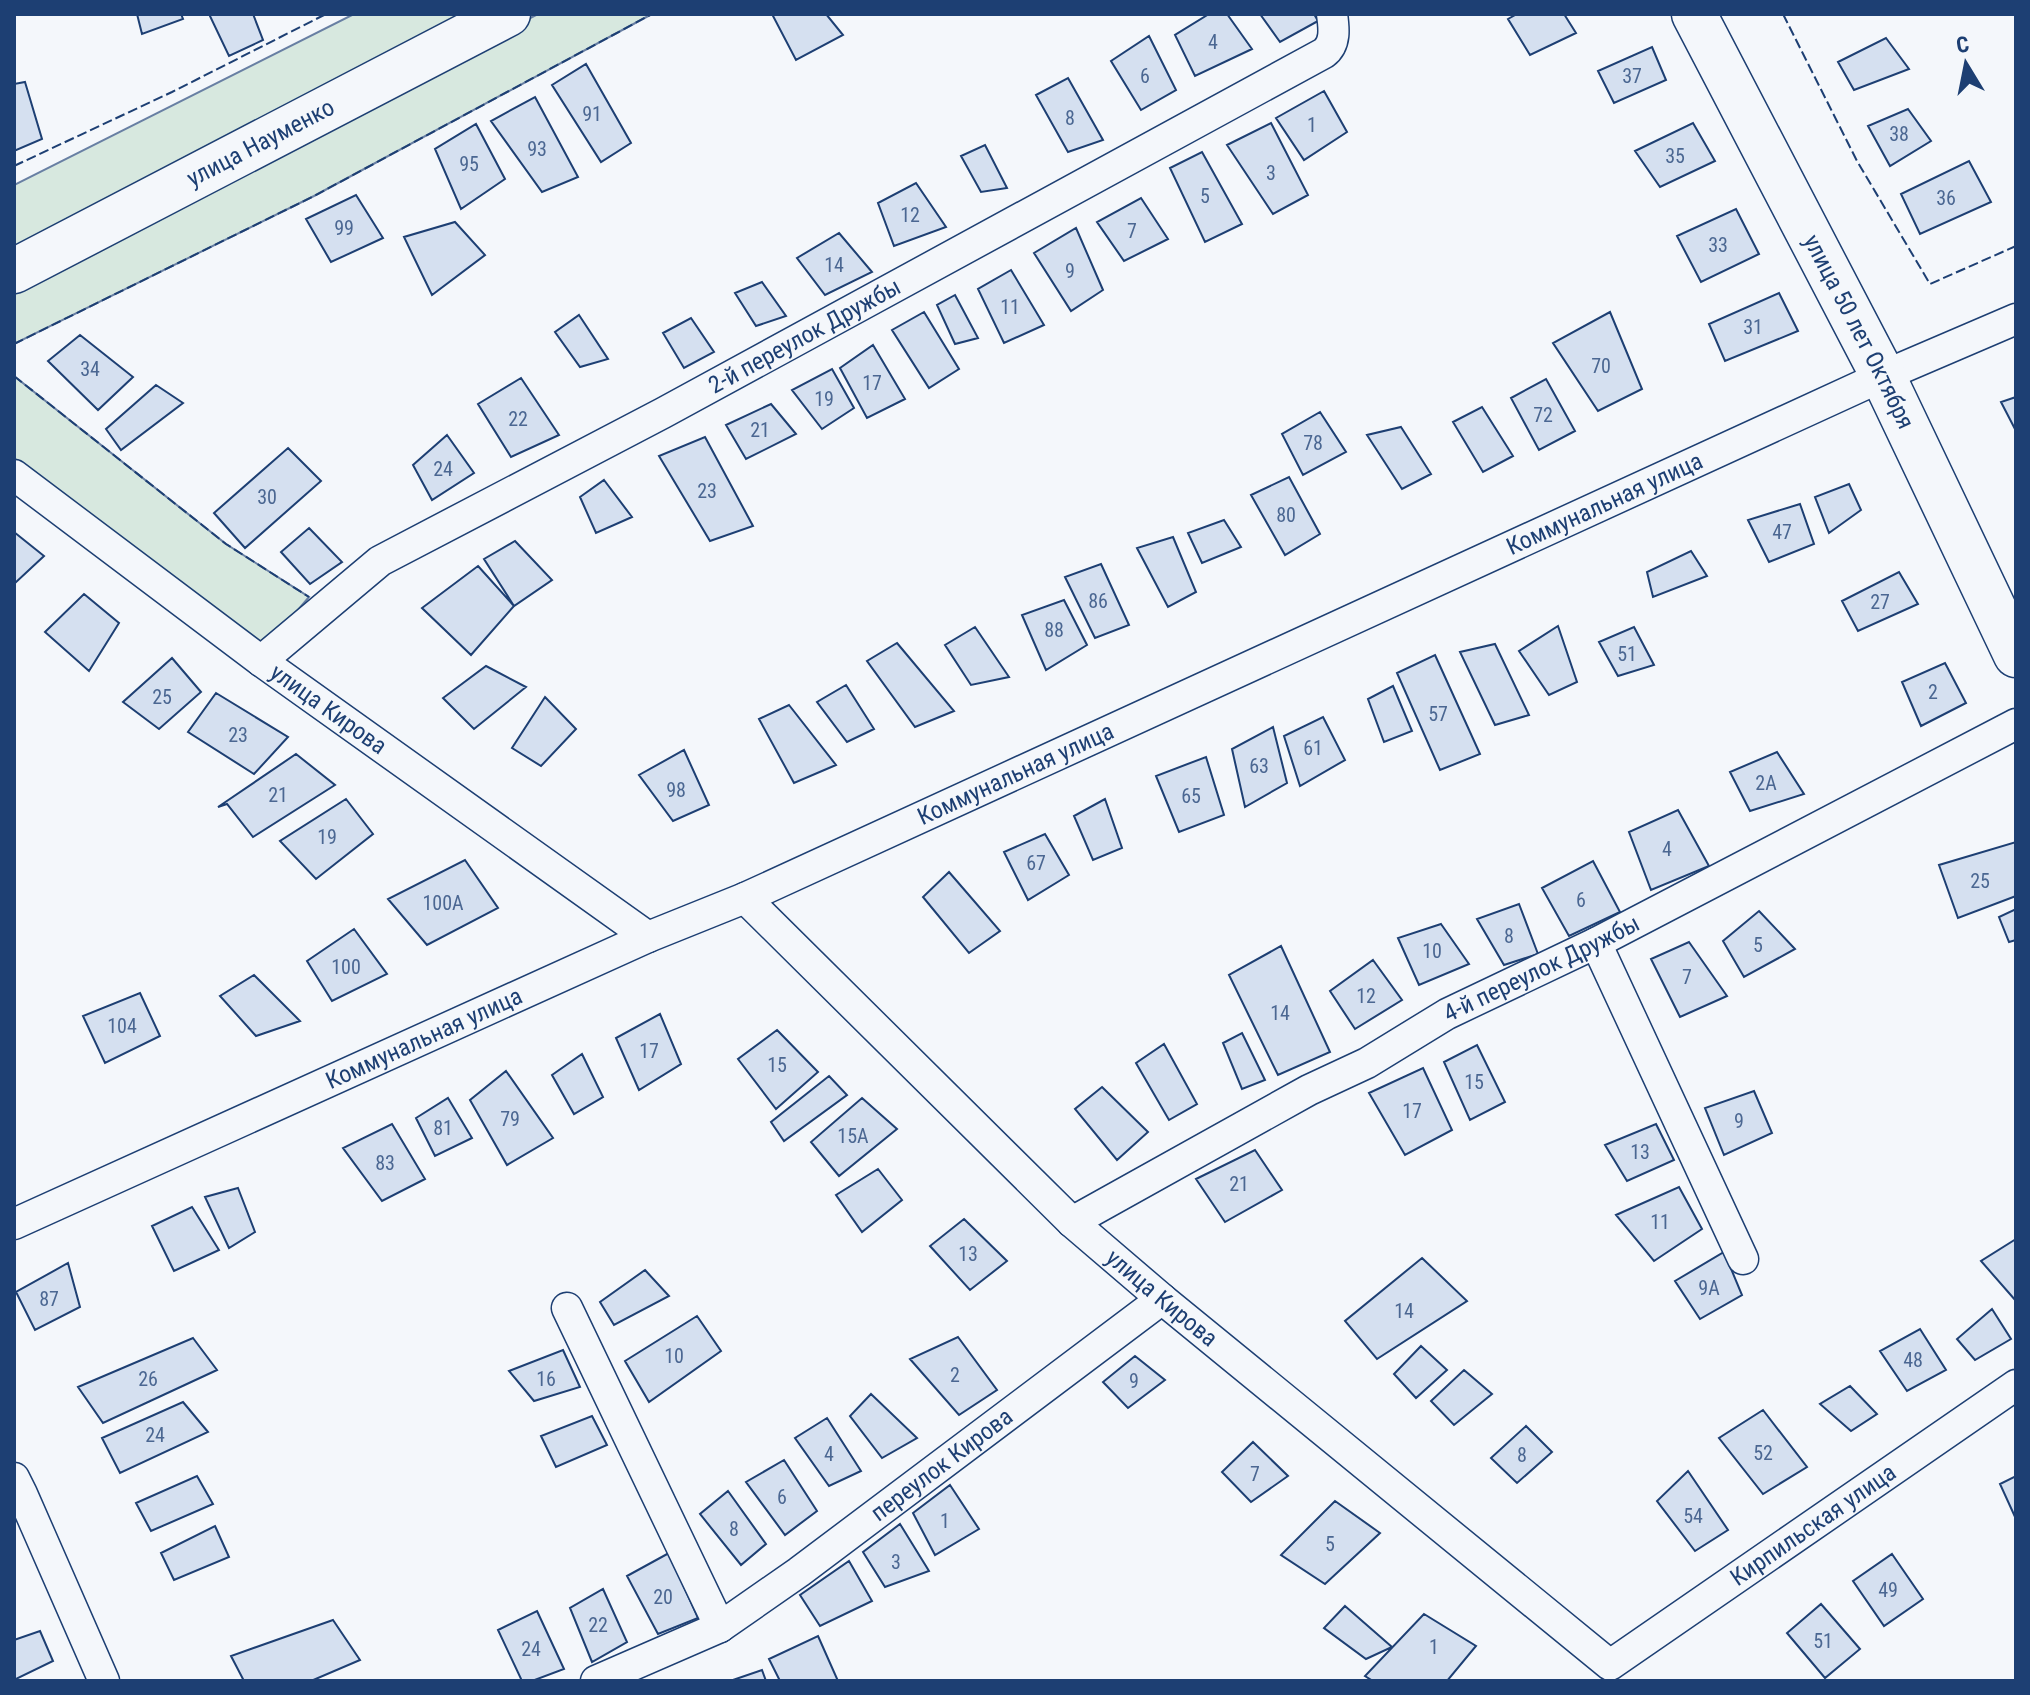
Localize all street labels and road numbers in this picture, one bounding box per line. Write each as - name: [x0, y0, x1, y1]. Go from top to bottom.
- street label: улица Науменко: [182, 93, 339, 193]
- street label: улица 50 лет Октября: [1798, 230, 1920, 433]
- street label: 2-й переулок Дружбы: [704, 272, 905, 399]
- street label: Коммунальная улица: [1502, 447, 1707, 561]
- street label: улица Кирова: [265, 658, 392, 760]
- street label: Коммунальная улица: [913, 717, 1118, 831]
- street label: 4-й переулок Дружбы: [1439, 909, 1644, 1028]
- street label: Коммунальная улица: [321, 982, 527, 1095]
- street label: улица Кирова: [1100, 1243, 1223, 1353]
- street label: переулок Кирова: [865, 1402, 1018, 1527]
- street label: Кирпильская улица: [1725, 1458, 1901, 1592]

